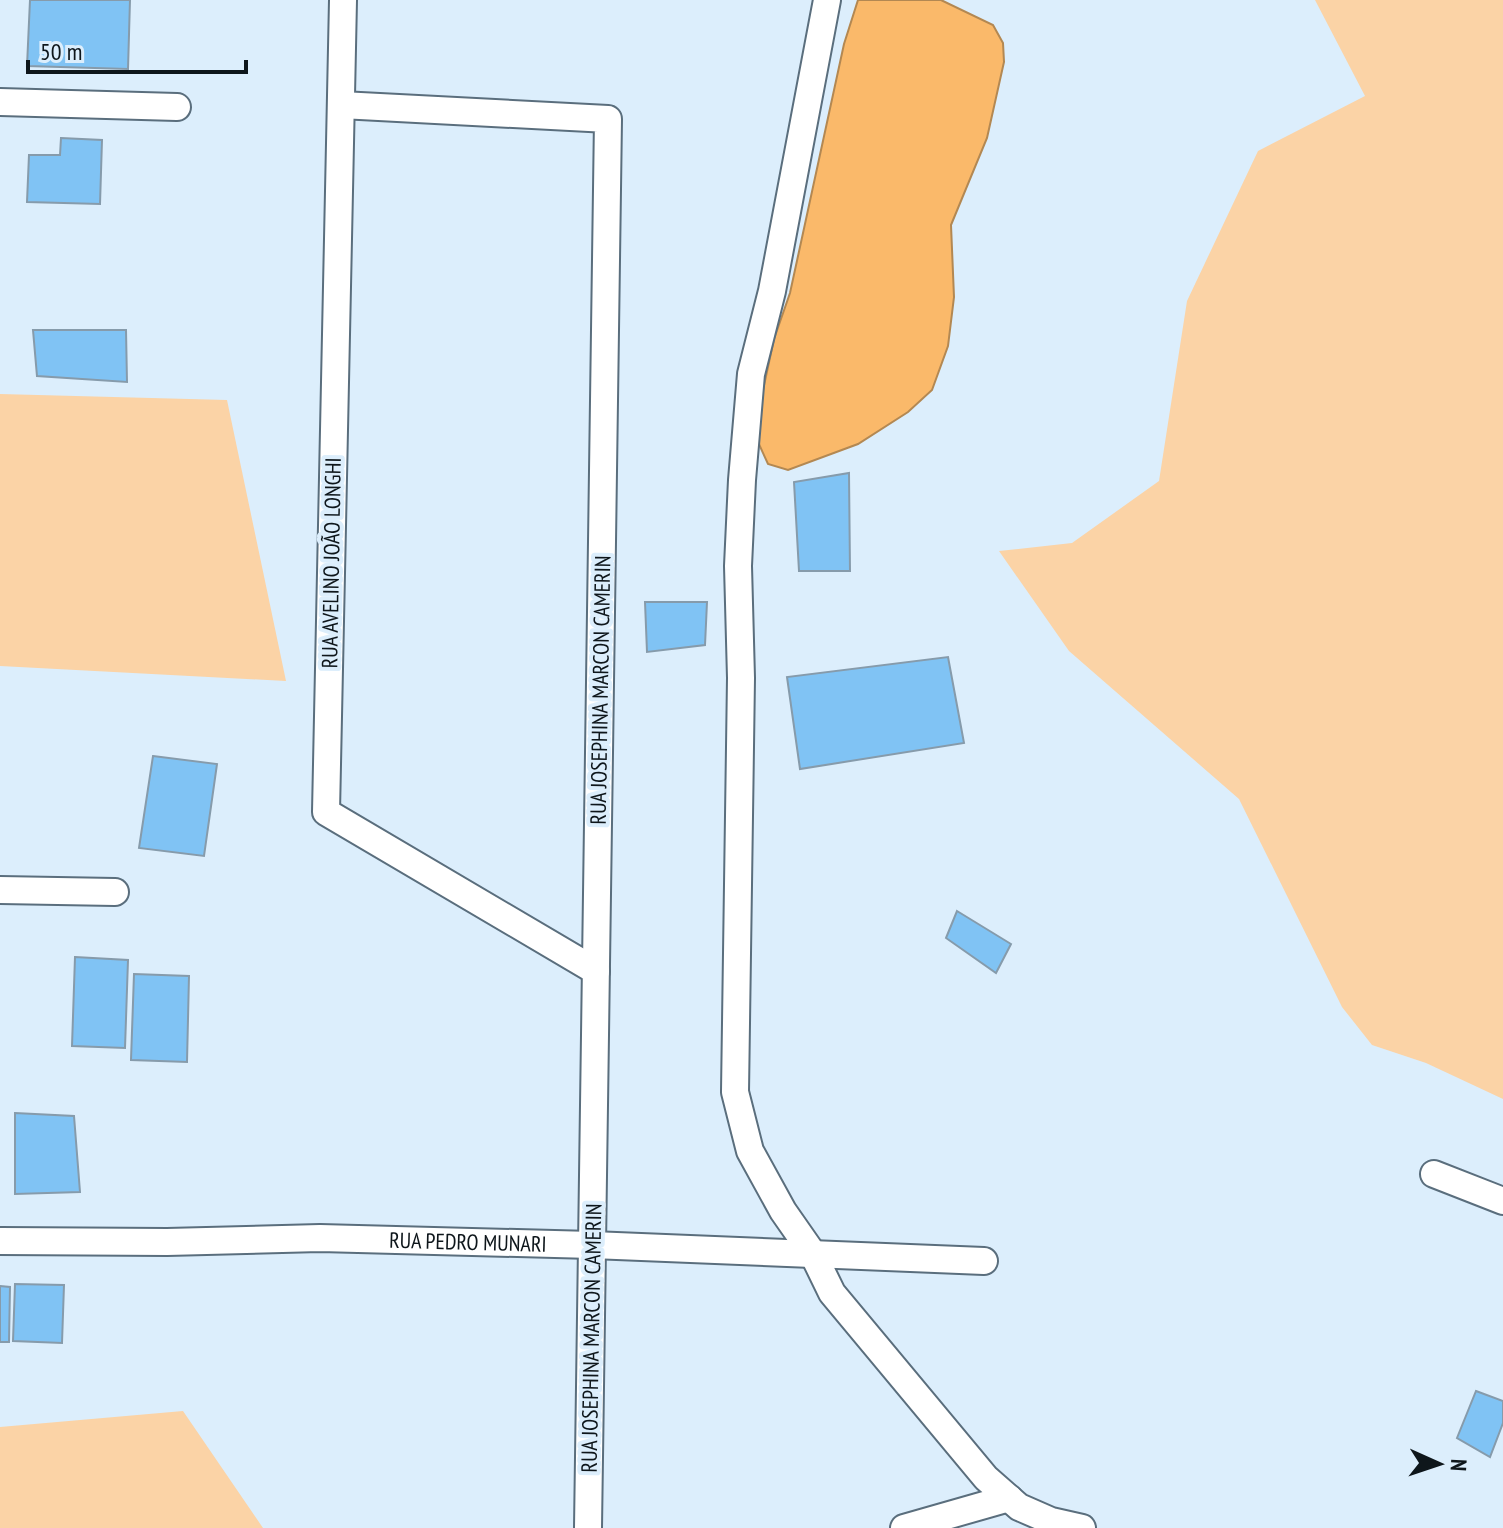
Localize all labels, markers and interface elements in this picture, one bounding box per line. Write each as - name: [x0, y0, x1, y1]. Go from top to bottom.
- scale bar: [28, 24, 246, 74]
- text: 50 m: [40, 36, 82, 67]
- street label: RUA AVELINO JOÃO LONGHI: [315, 457, 347, 669]
- street label: RUA JOSEPHINA MARCON CAMERIN: [584, 555, 616, 825]
- street label: RUA JOSEPHINA MARCON CAMERIN: [575, 1203, 607, 1473]
- street label: RUA PEDRO MUNARI: [389, 1226, 547, 1258]
- north arrow: [1399, 1424, 1479, 1504]
- text: N: [1445, 1458, 1473, 1472]

